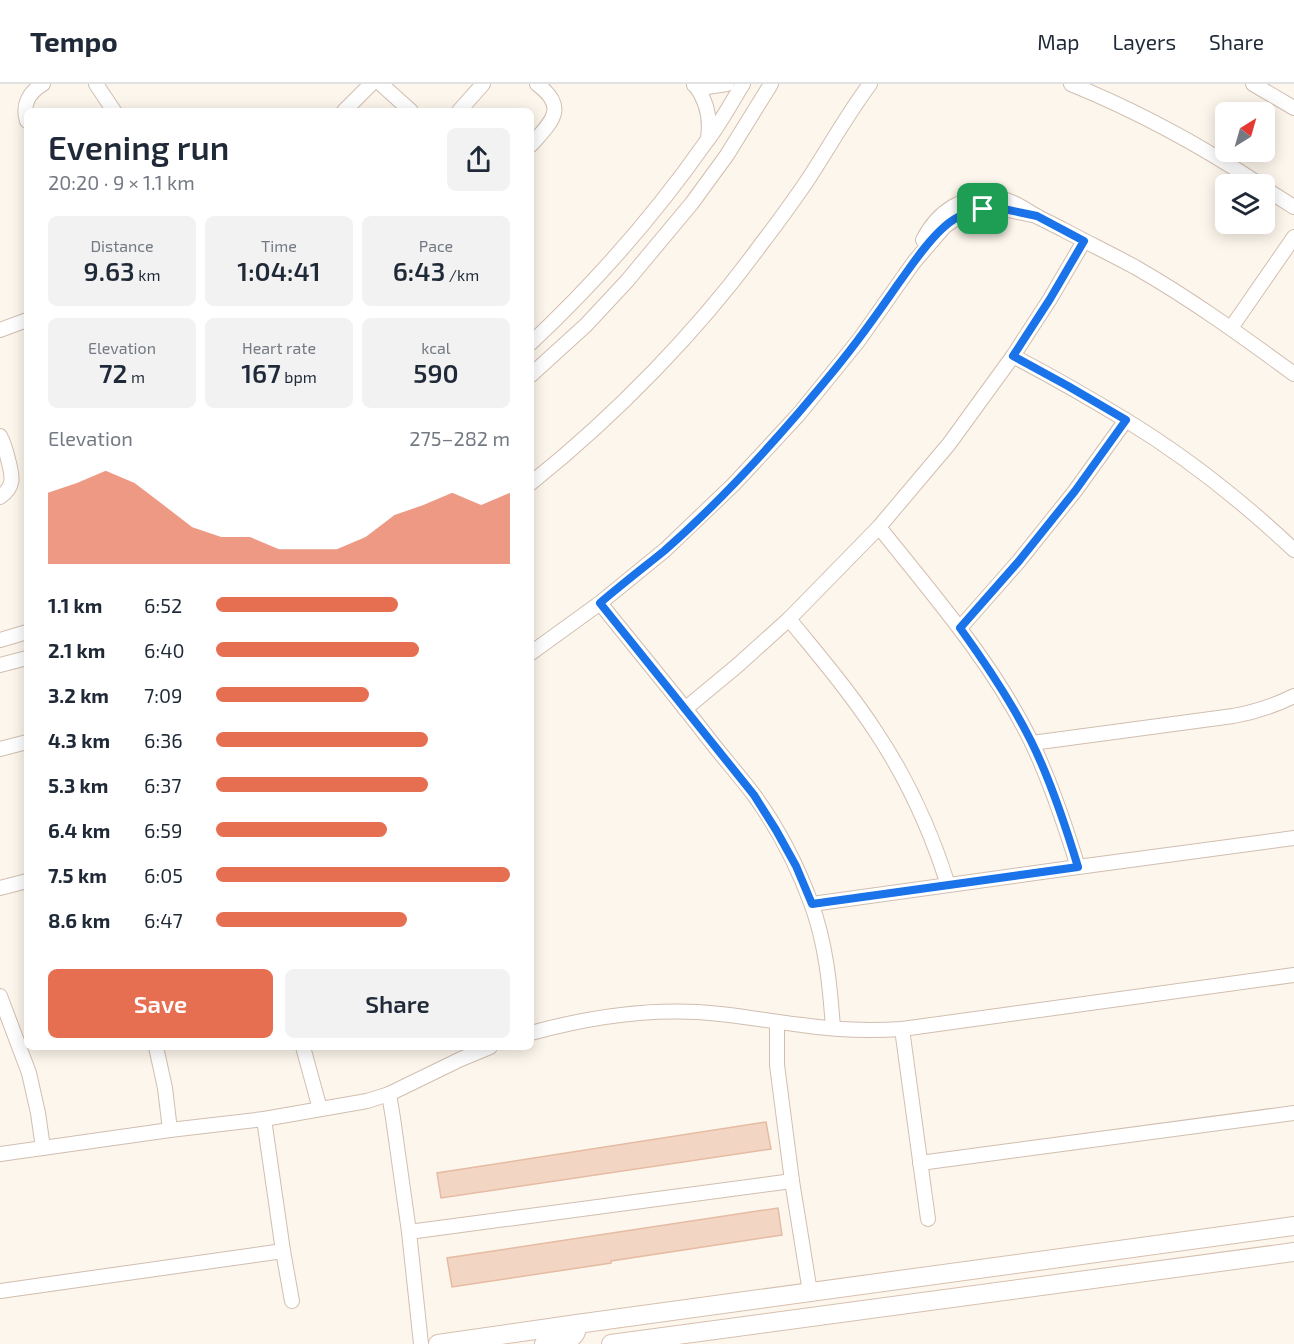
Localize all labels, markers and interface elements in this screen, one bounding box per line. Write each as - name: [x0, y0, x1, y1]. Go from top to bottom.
- text: Tempo: [30, 24, 118, 58]
- text: Map: [1037, 29, 1079, 54]
- text: Layers: [1112, 29, 1176, 54]
- text: Share: [1209, 29, 1264, 54]
- north arrow: [1215, 102, 1275, 162]
- map controls: [1215, 102, 1275, 234]
- text: Evening run: [48, 127, 229, 167]
- button: share: [447, 128, 510, 191]
- text: 20:20 · 9 × 1.1 km: [48, 170, 195, 194]
- button: layers: [1215, 174, 1275, 234]
- pin: [957, 183, 1008, 234]
- icon: arrive: [966, 192, 999, 225]
- text: Distance: [90, 236, 154, 255]
- text: Time: [261, 236, 297, 255]
- text: Pace: [419, 236, 453, 255]
- text: 9.63: [84, 255, 135, 286]
- text: 1:04:41: [237, 255, 321, 286]
- text: 6:43: [393, 255, 445, 286]
- text: km: [135, 265, 160, 284]
- text: /km: [445, 265, 479, 284]
- text: Elevation: [88, 338, 156, 357]
- text: Heart rate: [242, 338, 316, 357]
- text: kcal: [421, 338, 451, 357]
- text: 72: [99, 357, 127, 388]
- text: 167: [241, 357, 281, 388]
- text: 590: [413, 357, 459, 388]
- text: m: [127, 367, 145, 386]
- text: bpm: [281, 367, 317, 386]
- text: Elevation: [48, 426, 133, 450]
- text: 275–282 m: [409, 426, 510, 450]
- text: 1.1 km: [48, 593, 102, 617]
- text: 6:52: [144, 593, 182, 617]
- text: 2.1 km: [48, 638, 105, 662]
- text: 6:40: [144, 638, 185, 662]
- text: 3.2 km: [48, 683, 109, 707]
- text: 7:09: [144, 683, 182, 707]
- text: 4.3 km: [48, 728, 110, 752]
- text: 6:36: [144, 728, 183, 752]
- text: 5.3 km: [48, 773, 108, 797]
- text: 6:37: [144, 773, 182, 797]
- text: 6.4 km: [48, 818, 110, 842]
- text: 6:59: [144, 818, 182, 842]
- text: 7.5 km: [48, 863, 107, 887]
- text: 6:05: [144, 863, 183, 887]
- text: 8.6 km: [48, 908, 110, 932]
- text: 6:47: [144, 908, 183, 932]
- button: Save: [48, 969, 273, 1038]
- button: Share: [285, 969, 510, 1038]

